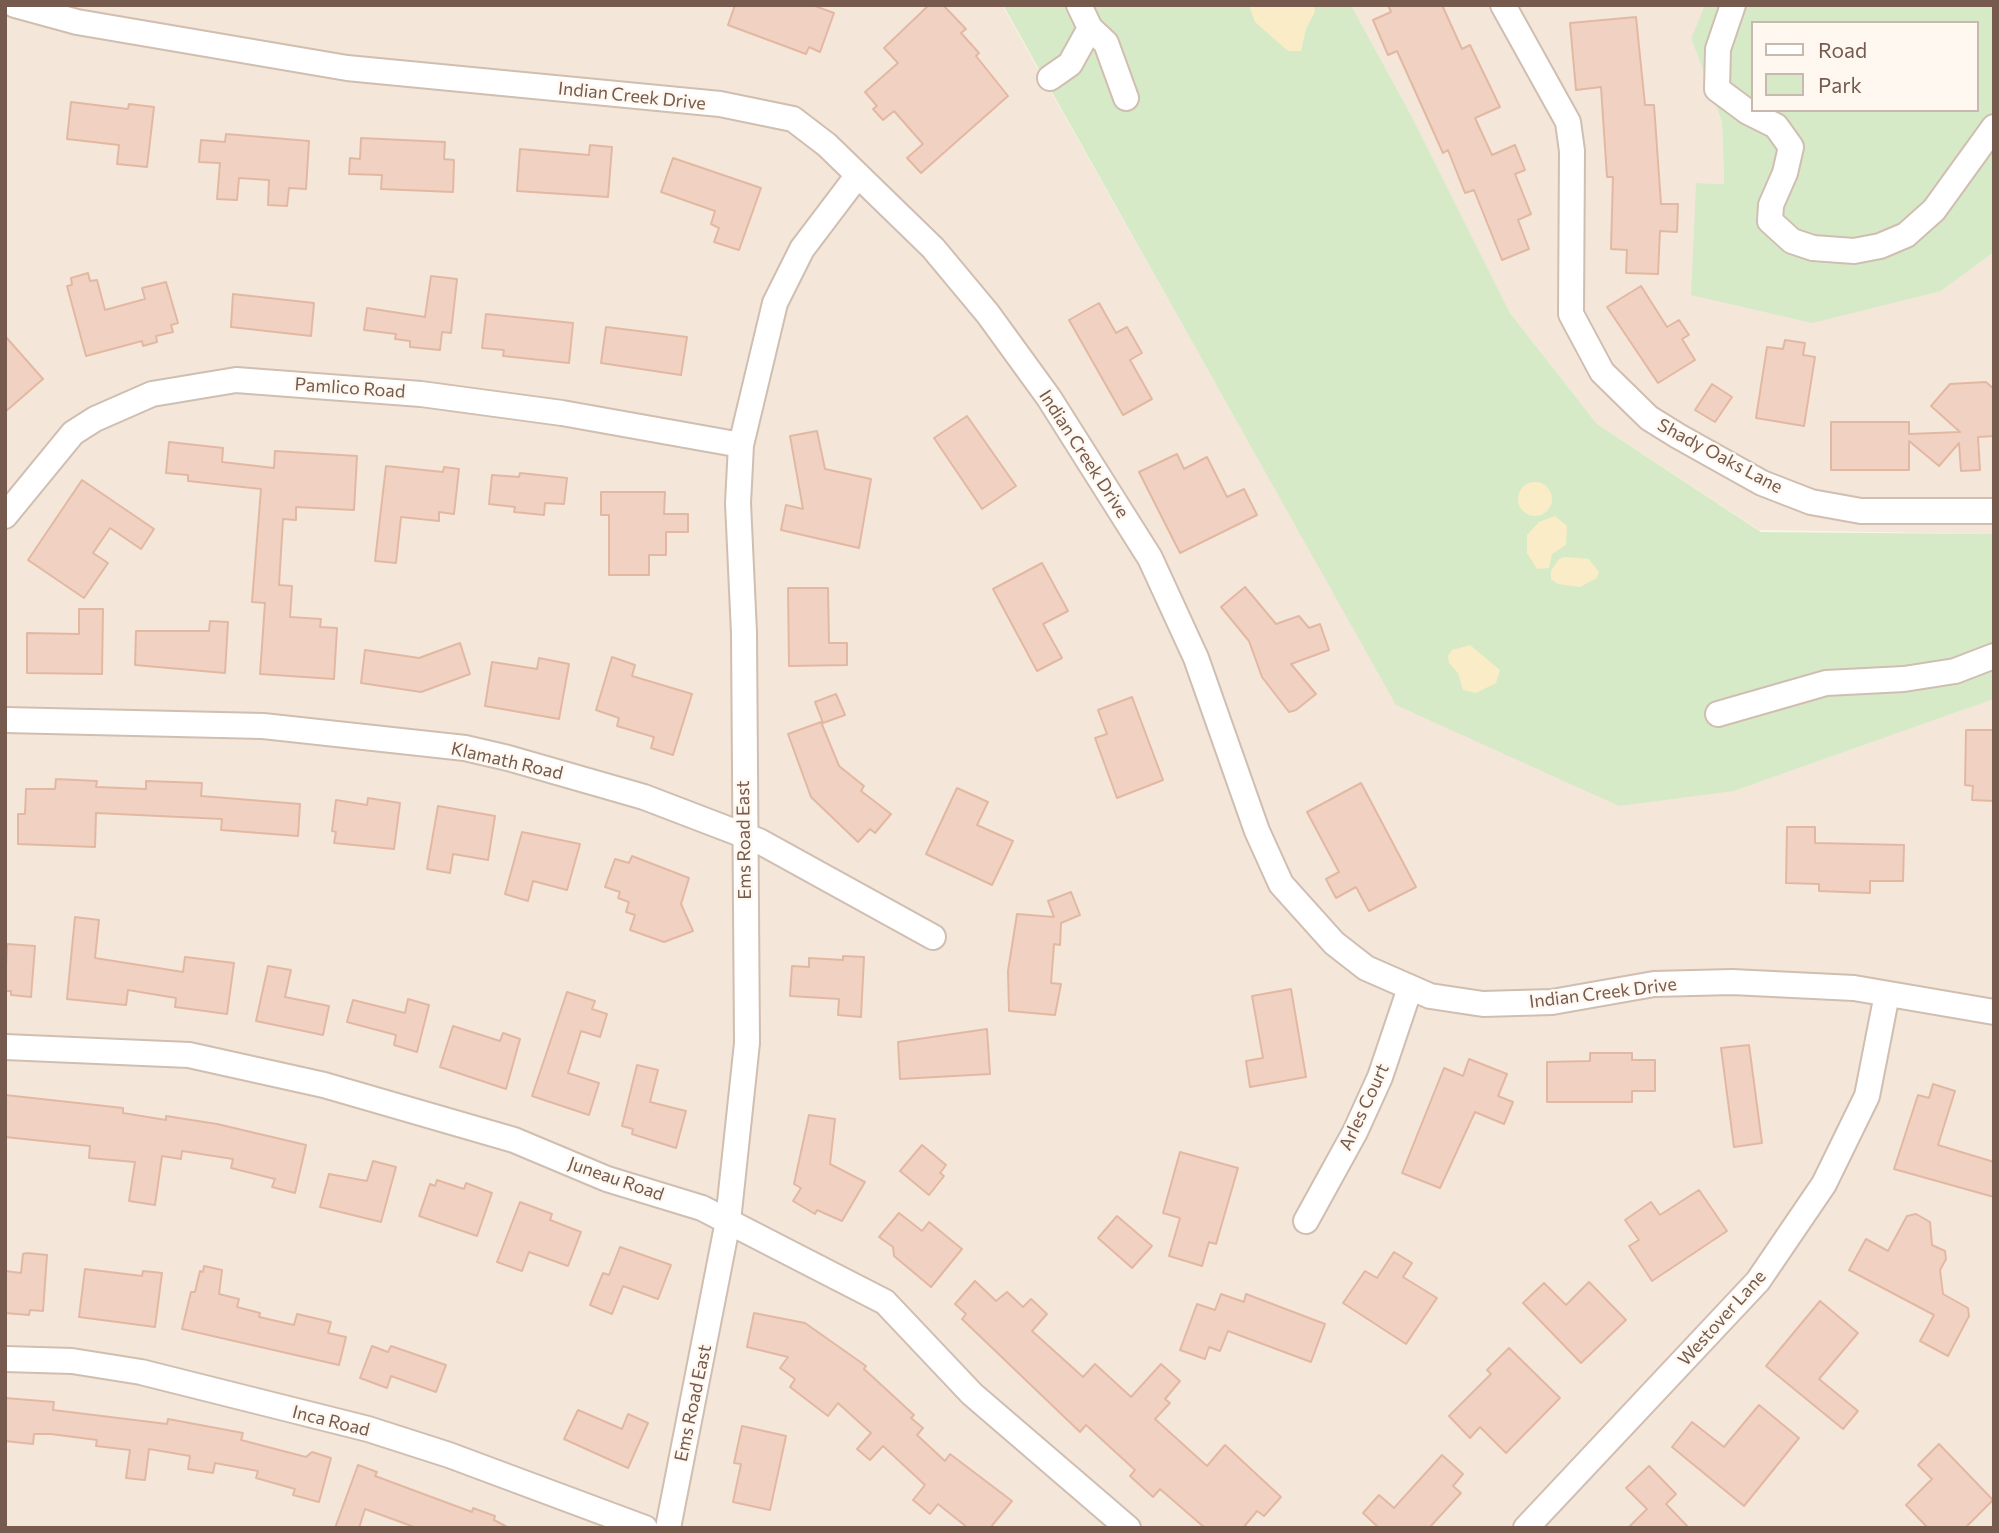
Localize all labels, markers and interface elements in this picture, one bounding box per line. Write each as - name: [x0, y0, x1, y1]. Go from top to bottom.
- legend: [1750, 21, 1978, 112]
- text: Road: [1818, 37, 1867, 62]
- text: Park: [1818, 72, 1862, 97]
- street label: Indian Creek Drive: [557, 78, 707, 114]
- street label: Pamlico Road: [294, 373, 406, 403]
- street label: Indian Creek Drive: [1035, 386, 1133, 522]
- street label: Shady Oaks Lane: [1654, 414, 1786, 498]
- street label: Klamath Road: [449, 738, 565, 784]
- street label: Ems Road East: [732, 780, 756, 900]
- street label: Indian Creek Drive: [1528, 973, 1678, 1013]
- street label: Arles Court: [1335, 1060, 1393, 1154]
- street label: Juneau Road: [565, 1153, 667, 1205]
- street label: Westover Lane: [1673, 1266, 1771, 1370]
- street label: Ems Road East: [670, 1342, 716, 1464]
- street label: Inca Road: [290, 1401, 372, 1441]

